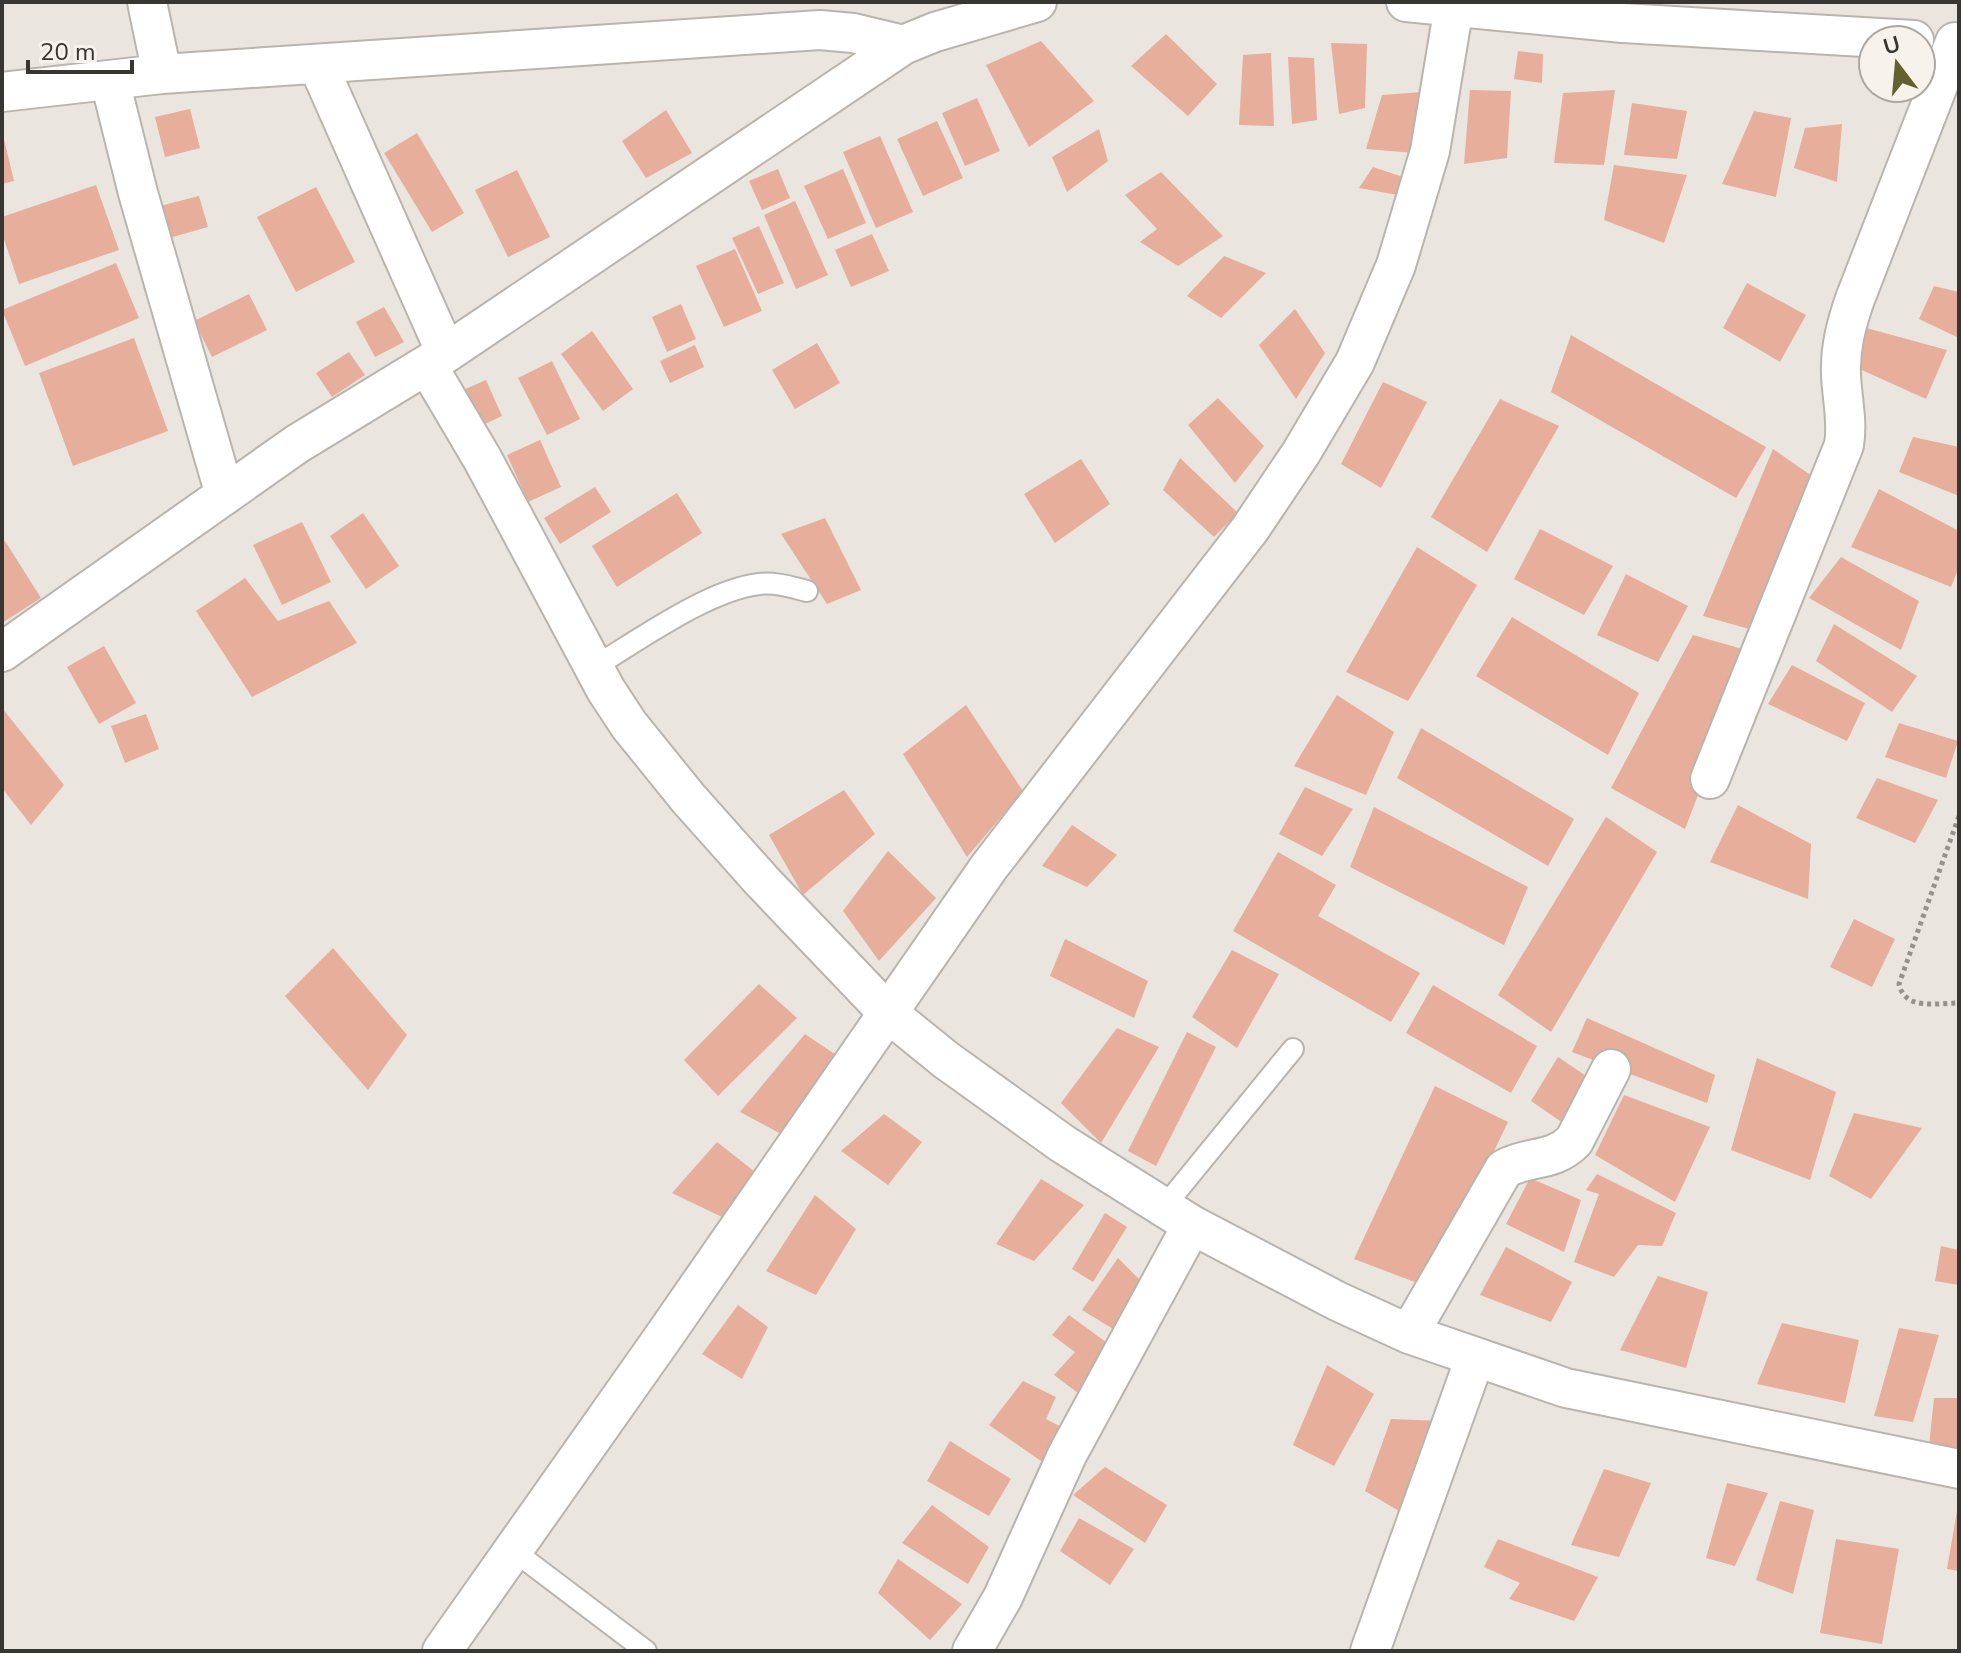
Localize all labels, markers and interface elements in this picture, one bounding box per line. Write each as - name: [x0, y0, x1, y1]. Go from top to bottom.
- scale bar: [28, 24, 132, 74]
- north arrow: [1857, 24, 1937, 104]
- text: U: [1880, 29, 1904, 62]
- text: 20 m: [40, 36, 96, 68]

